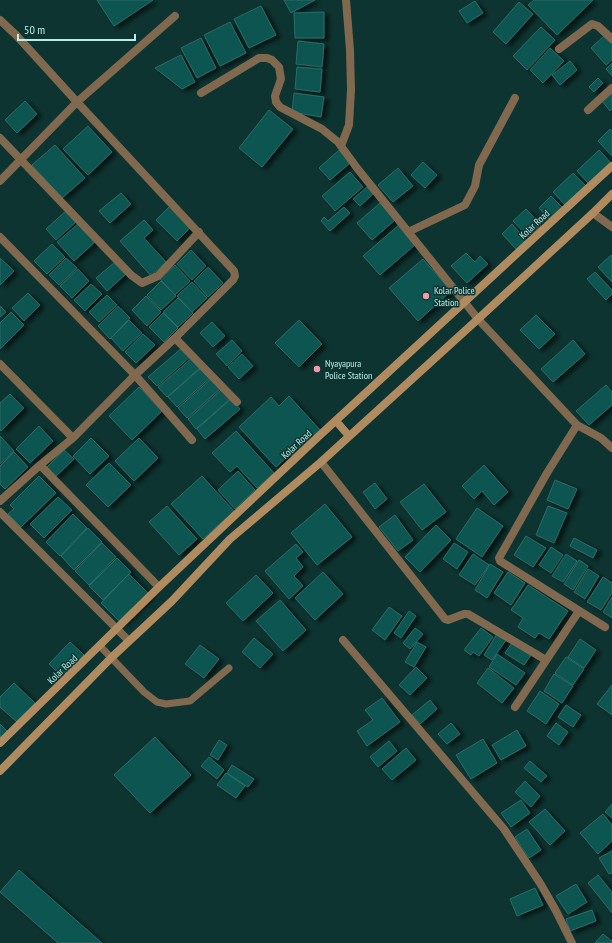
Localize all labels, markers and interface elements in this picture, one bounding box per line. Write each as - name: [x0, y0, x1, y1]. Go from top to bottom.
- scale bar: [18, 16, 135, 42]
- text: 50 m: [24, 22, 45, 37]
- street label: Kolar Road: [516, 207, 552, 242]
- place label: Kolar Police Station: [434, 284, 475, 309]
- marker: Kolar Police Station: [421, 291, 431, 301]
- place label: Nyayapura Police Station: [325, 357, 372, 382]
- marker: Nyayapura Police Station: [312, 364, 322, 374]
- street label: Kolar Road: [278, 427, 314, 462]
- street label: Kolar Road: [44, 652, 80, 687]

